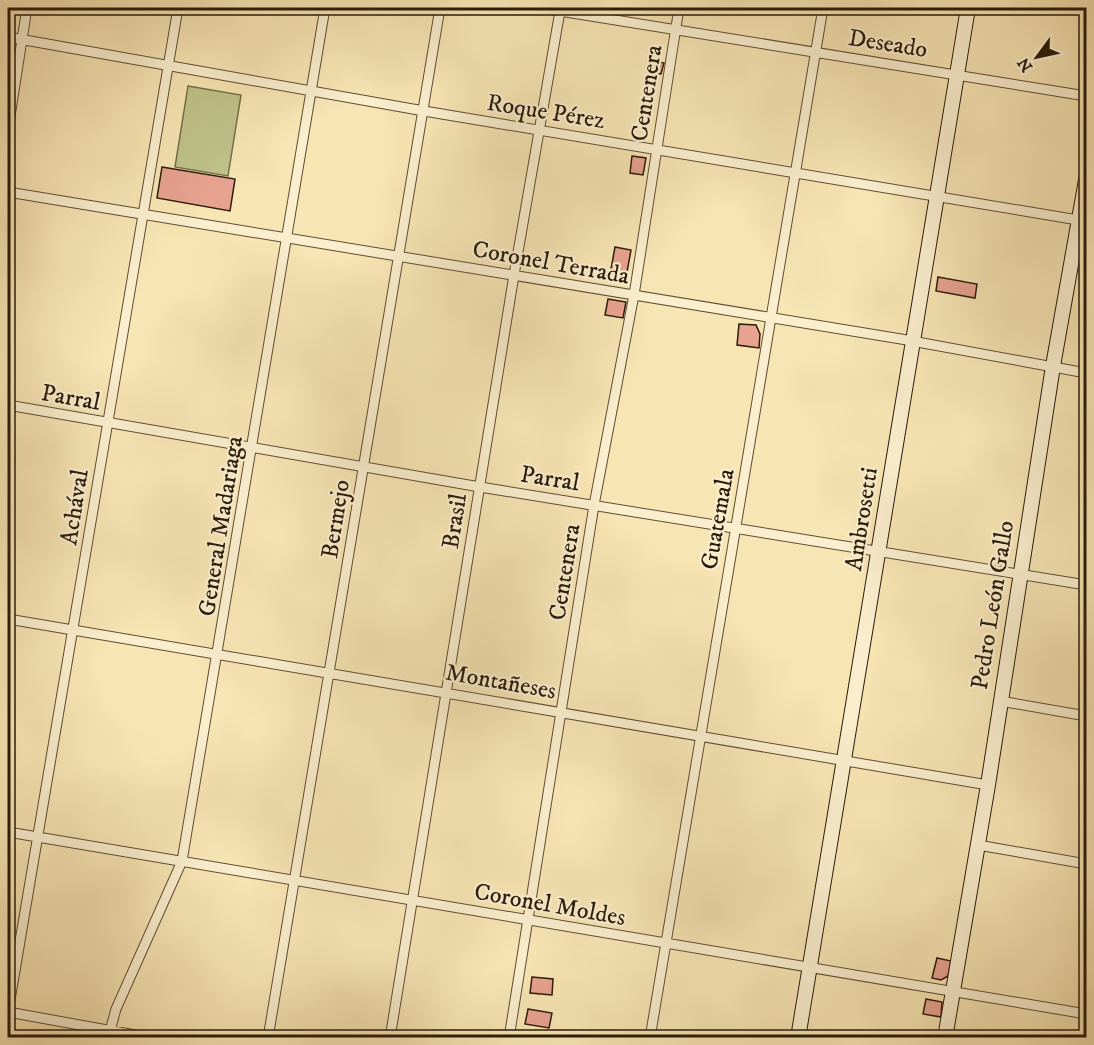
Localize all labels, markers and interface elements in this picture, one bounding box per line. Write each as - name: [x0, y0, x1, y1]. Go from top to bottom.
- street label: Deseado: [846, 23, 930, 65]
- north arrow: [1007, 27, 1067, 87]
- street label: Centenera: [625, 42, 670, 144]
- text: N: [1013, 54, 1037, 76]
- street label: Roque Pérez: [485, 88, 607, 136]
- street label: Coronel Terrada: [470, 234, 632, 292]
- street label: Parral: [39, 378, 103, 418]
- street label: General Madariaga: [192, 433, 250, 618]
- street label: Parral: [518, 460, 582, 499]
- street label: Ambrosetti: [839, 465, 885, 573]
- street label: Achával: [54, 466, 96, 547]
- street label: Guatemala: [694, 466, 742, 572]
- street label: Bermejo: [315, 478, 357, 561]
- street label: Brasil: [436, 491, 474, 551]
- street label: Pedro León Gallo: [965, 518, 1021, 692]
- street label: Centenera: [543, 521, 588, 623]
- street label: Montañeses: [443, 657, 559, 706]
- street label: Coronel Moldes: [472, 877, 628, 933]

